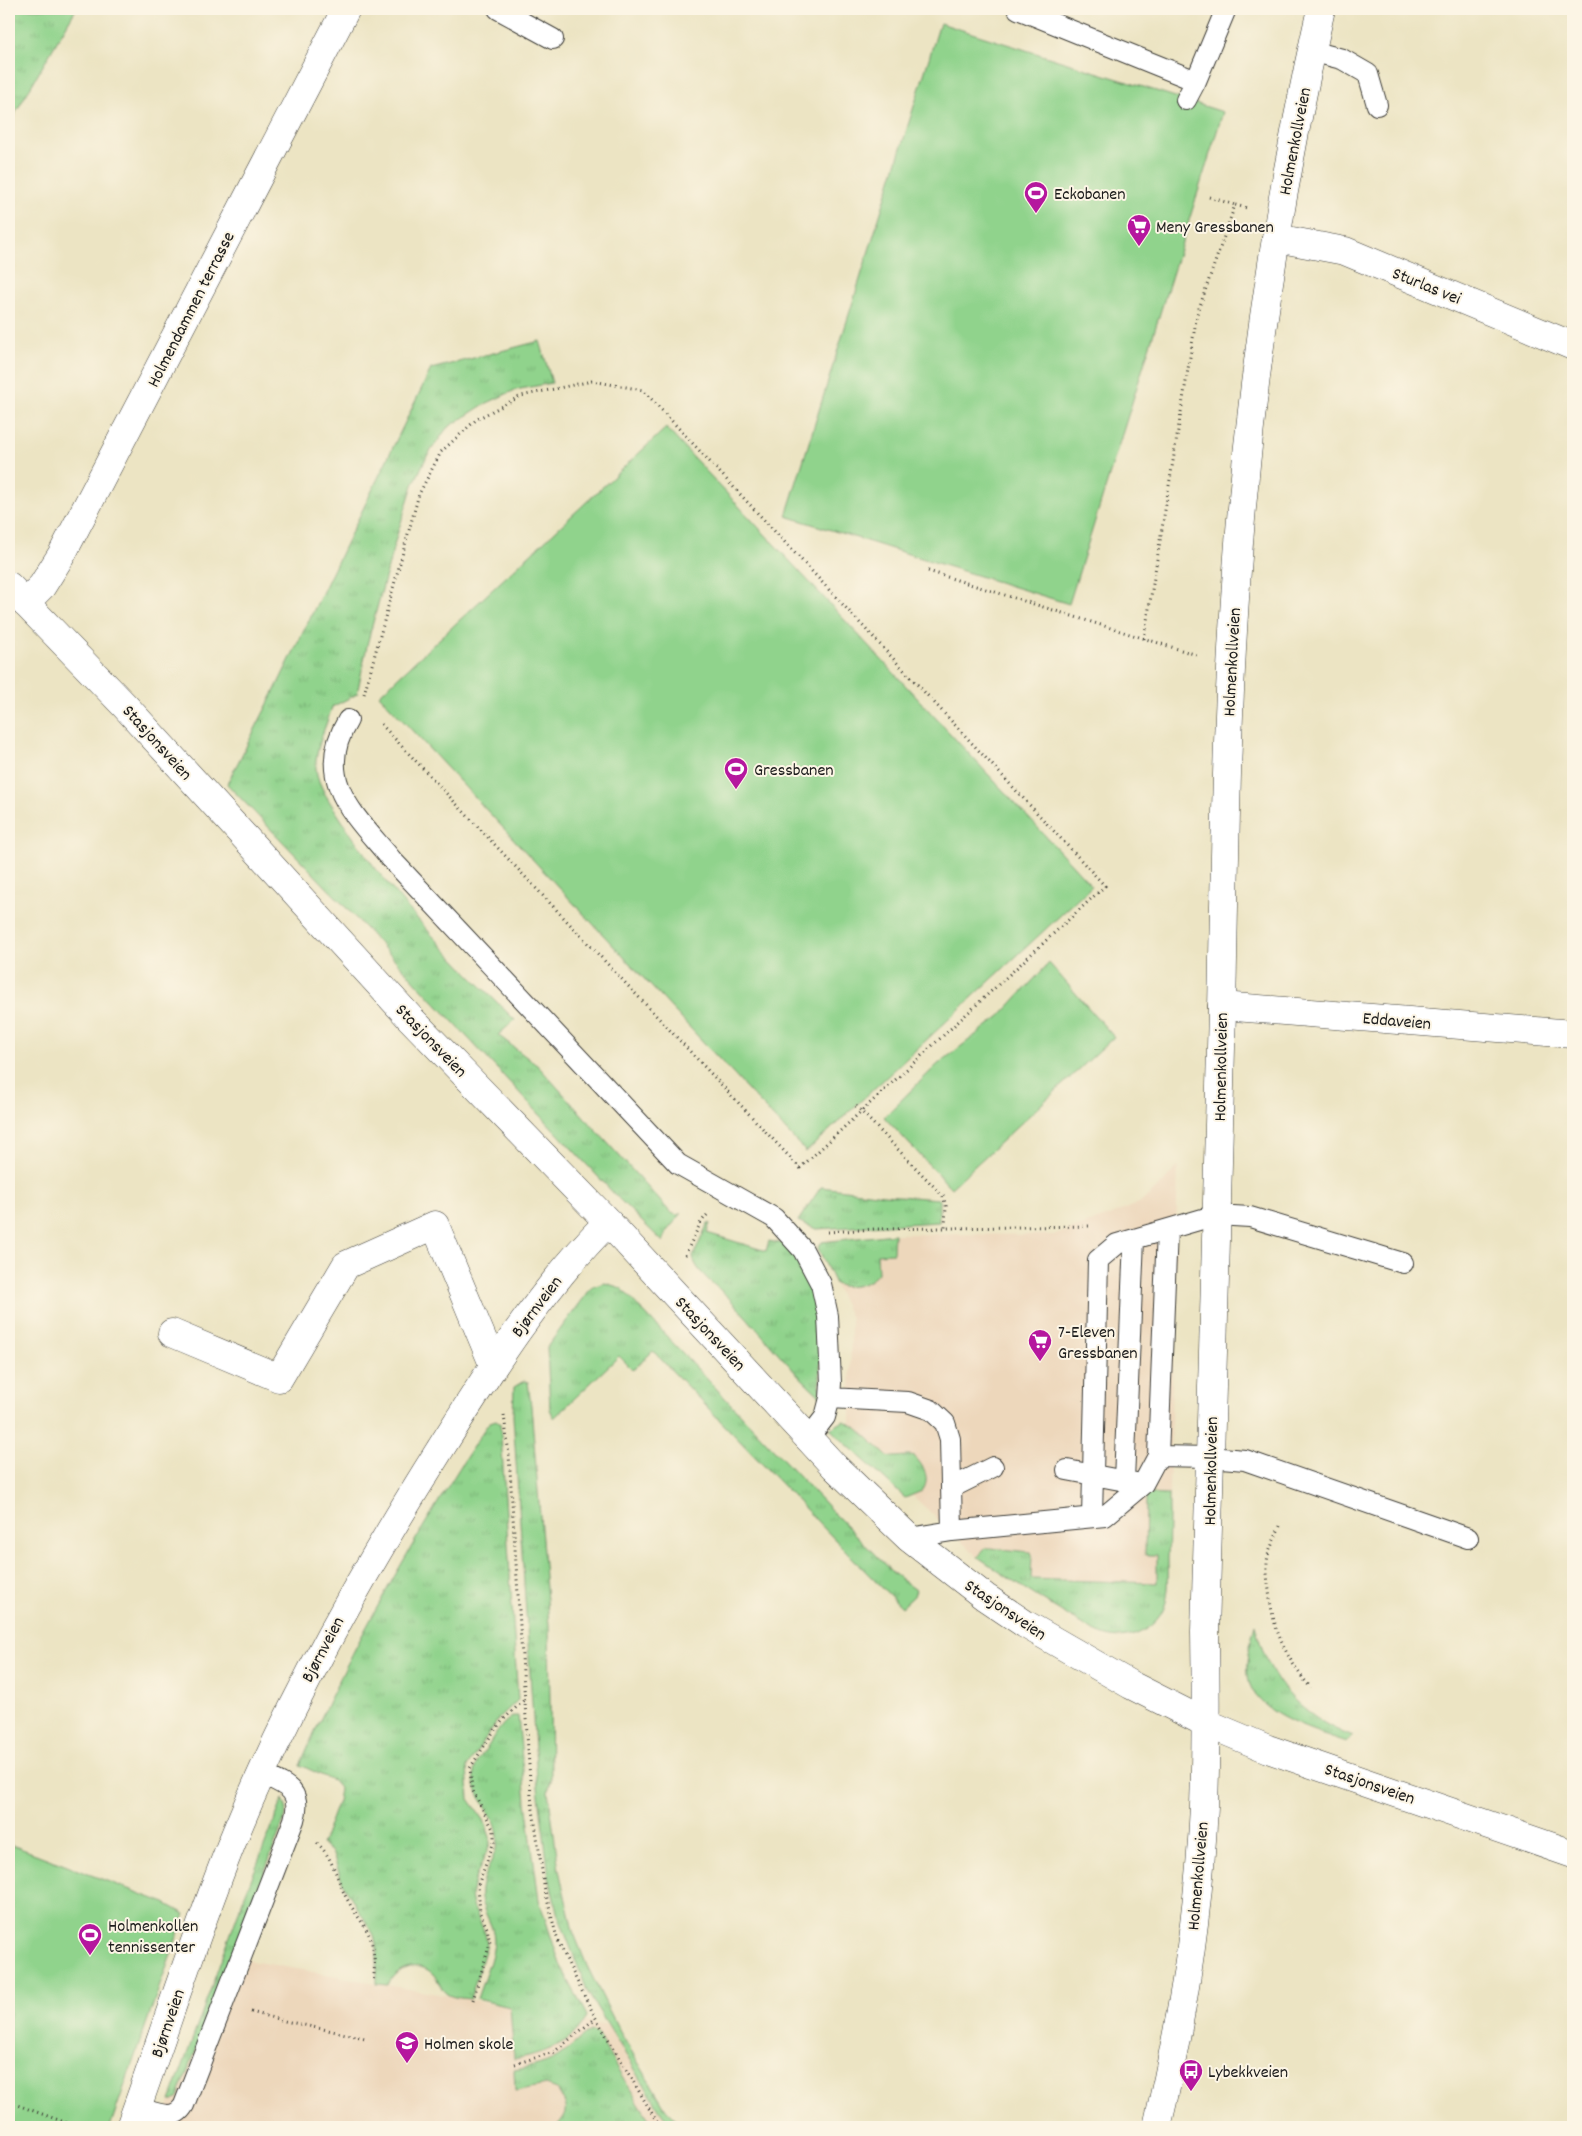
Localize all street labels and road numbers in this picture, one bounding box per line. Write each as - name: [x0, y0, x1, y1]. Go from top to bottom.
- street label: Holmenkollveien: [1274, 86, 1319, 197]
- street label: Holmendammen terrasse: [142, 228, 242, 392]
- street label: Sturlas vei: [1388, 262, 1464, 312]
- street label: Holmenkollveien: [1218, 607, 1249, 717]
- street label: Stasjonsveien: [115, 700, 197, 787]
- street label: Stasjonsveien: [388, 999, 472, 1084]
- street label: Eddaveien: [1362, 1007, 1432, 1038]
- street label: Holmenkollveien: [1209, 1012, 1236, 1122]
- street label: Bjørnveien: [507, 1272, 569, 1343]
- street label: Stasjonsveien: [668, 1292, 750, 1378]
- street label: Holmenkollveien: [1199, 1416, 1226, 1526]
- street label: Stasjonsveien: [959, 1574, 1051, 1648]
- street label: Bjørnveien: [296, 1613, 352, 1687]
- street label: Stasjonsveien: [1321, 1758, 1418, 1813]
- street label: Holmenkollveien: [1182, 1821, 1217, 1932]
- street label: Bjørnveien: [146, 1986, 193, 2062]

